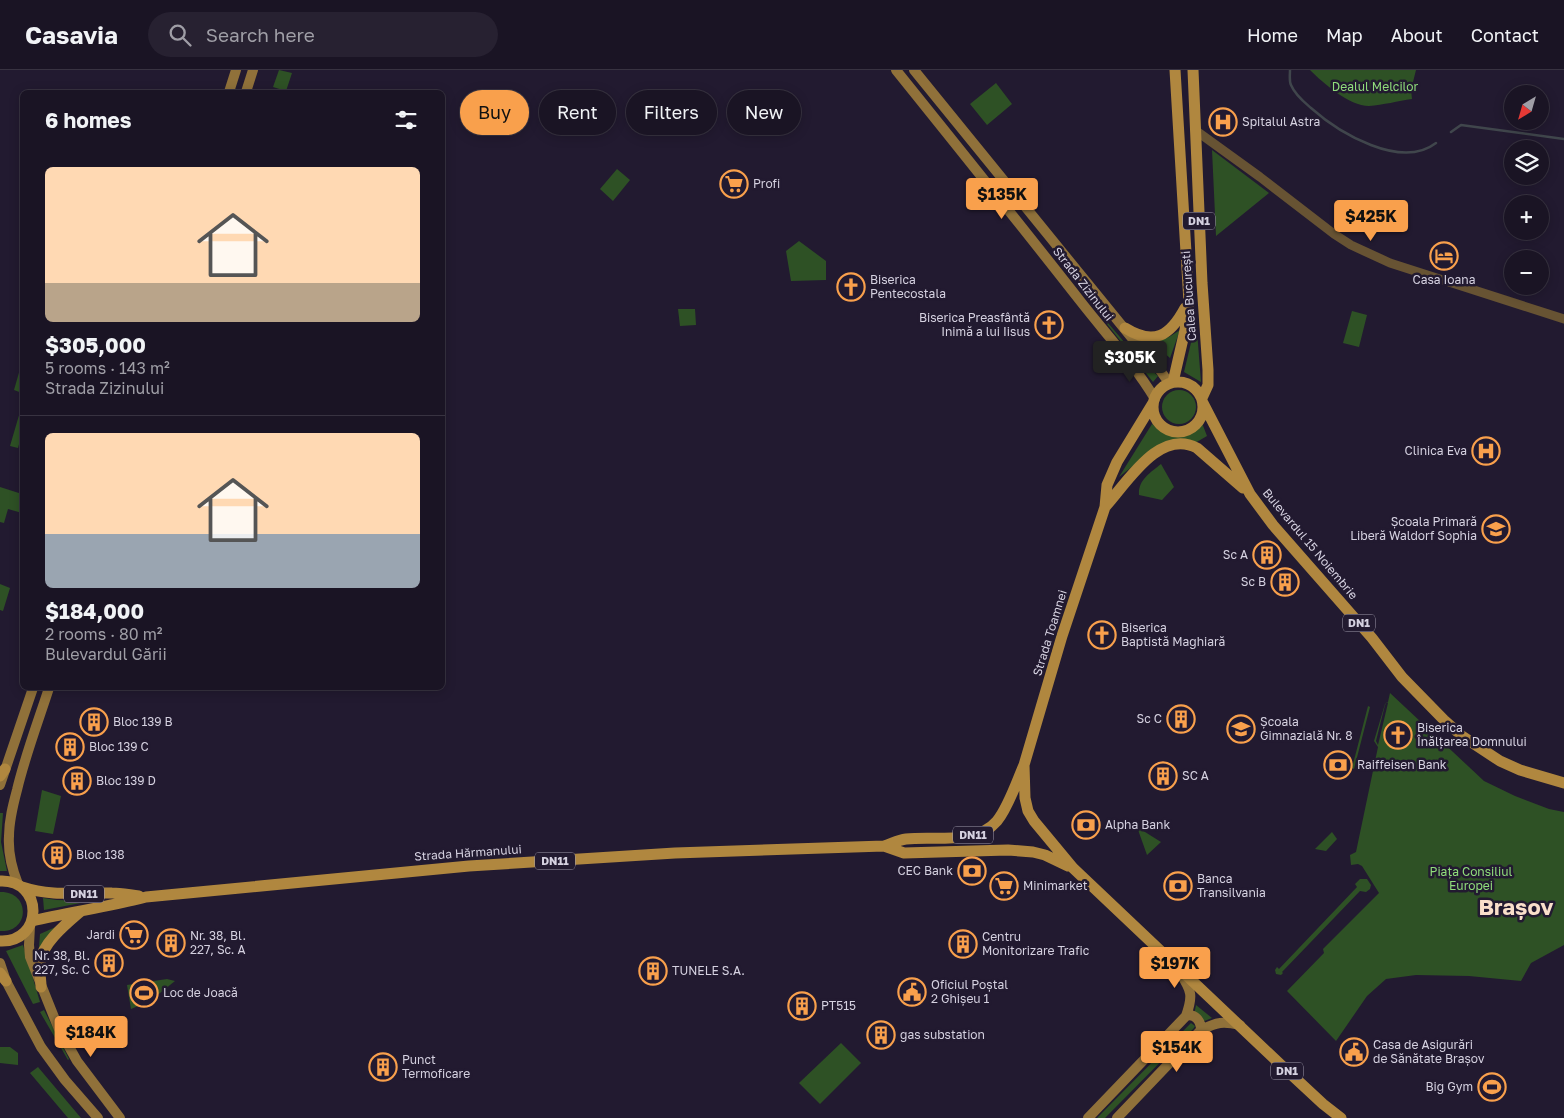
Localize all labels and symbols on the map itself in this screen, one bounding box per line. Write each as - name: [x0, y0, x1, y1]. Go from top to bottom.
- park label: Dealul Melcilor: [1332, 79, 1419, 94]
- north arrow: [1504, 85, 1549, 130]
- hospital icon: Spitalul Astra: [1208, 107, 1238, 137]
- place label: Spitalul Astra: [1242, 114, 1320, 129]
- supermarket icon: Profi: [719, 169, 749, 199]
- place label: Profi: [753, 176, 780, 191]
- pin: $135K: [967, 178, 1037, 220]
- pin: $425K: [1336, 200, 1406, 242]
- road number: DN1: [1183, 212, 1215, 230]
- hotel icon: Casa Ioana: [1429, 241, 1459, 271]
- street label: Strada Zizinului: [1050, 244, 1117, 324]
- street label: Calea București: [1178, 250, 1199, 342]
- church icon: Biserica Pentecostala: [836, 272, 866, 302]
- place label: Biserica Pentecostala: [870, 272, 946, 301]
- place label: Casa Ioana: [1413, 272, 1476, 287]
- place label: Biserica Preasfântă Inimă a lui Iisus: [919, 310, 1030, 339]
- church icon: Biserica Preasfântă Inimă a lui Iisus: [1034, 310, 1064, 340]
- pin: $305K: [1095, 340, 1165, 383]
- hospital icon: Clinica Eva: [1471, 436, 1501, 466]
- place label: Clinica Eva: [1405, 443, 1467, 458]
- street label: Bulevardul 15 Noiembrie: [1260, 485, 1361, 602]
- place label: Școala Primară Liberă Waldorf Sophia: [1350, 514, 1477, 543]
- school or university icon: Școala Primară Liberă Waldorf Sophia: [1481, 514, 1511, 544]
- building icon: Sc A: [1252, 540, 1282, 570]
- place label: Sc A: [1223, 547, 1248, 562]
- building icon: Sc B: [1270, 567, 1300, 597]
- place label: Sc B: [1241, 574, 1266, 589]
- street label: Strada Toamnei: [1029, 588, 1070, 678]
- road number: DN1: [1343, 614, 1375, 632]
- church icon: Biserica Baptistă Maghiară: [1087, 620, 1117, 650]
- place label: Biserica Baptistă Maghiară: [1121, 620, 1225, 649]
- building icon: Sc C: [1166, 704, 1196, 734]
- building icon: Bloc 139 B: [79, 707, 109, 737]
- place label: Sc C: [1137, 711, 1162, 726]
- place label: Bloc 139 B: [113, 714, 173, 729]
- school or university icon: Școala Gimnazială Nr. 8: [1226, 714, 1256, 744]
- place label: Școala Gimnazială Nr. 8: [1260, 714, 1352, 743]
- church icon: Biserica Înălțarea Domnului: [1383, 720, 1413, 750]
- place label: Biserica Înălțarea Domnului: [1416, 720, 1527, 749]
- building icon: Bloc 139 C: [55, 732, 85, 762]
- place label: Bloc 139 C: [89, 739, 149, 754]
- bank icon: Raiffeisen Bank: [1323, 750, 1353, 780]
- place label: Raiffeisen Bank: [1357, 757, 1447, 772]
- building icon: SC A: [1148, 761, 1178, 791]
- building icon: Bloc 139 D: [62, 766, 92, 796]
- place label: SC A: [1182, 768, 1209, 783]
- place label: Bloc 139 D: [96, 773, 156, 788]
- bank icon: Alpha Bank: [1071, 810, 1101, 840]
- place label: Alpha Bank: [1105, 817, 1170, 832]
- road number: DN11: [953, 826, 993, 844]
- building icon: Bloc 138: [42, 840, 72, 870]
- street label: Strada Hărmanului: [414, 841, 522, 864]
- place label: Bloc 138: [76, 847, 125, 862]
- road number: DN11: [535, 852, 575, 869]
- bank icon: CEC Bank: [957, 856, 987, 886]
- place label: CEC Bank: [897, 863, 953, 878]
- park label: Piața Consiliul Europei: [1430, 864, 1513, 893]
- supermarket icon: Minimarket: [989, 871, 1019, 901]
- bank icon: Banca Transilvania: [1163, 871, 1193, 901]
- place label: Banca Transilvania: [1197, 871, 1266, 900]
- place label: Minimarket: [1023, 878, 1088, 893]
- road number: DN11: [64, 886, 104, 902]
- district label: Brașov: [1479, 893, 1553, 920]
- supermarket icon: Jardi: [119, 920, 149, 950]
- place label: Jardi: [86, 927, 115, 942]
- building icon: Nr. 38, Bl. 227, Sc. A: [156, 928, 186, 958]
- place label: Nr. 38, Bl. 227, Sc. A: [190, 928, 246, 957]
- building icon: Centru Monitorizare Trafic: [948, 929, 978, 959]
- place label: Centru Monitorizare Trafic: [982, 929, 1090, 958]
- pin: $197K: [1140, 946, 1210, 989]
- place label: Nr. 38, Bl. 227, Sc. C: [34, 948, 90, 977]
- building icon: Nr. 38, Bl. 227, Sc. C: [94, 948, 124, 978]
- building icon: TUNELE S.A.: [638, 956, 668, 986]
- place label: TUNELE S.A.: [672, 963, 745, 978]
- public building icon: Oficiul Poștal 2 Ghișeu 1: [897, 977, 927, 1007]
- place label: Oficiul Poștal 2 Ghișeu 1: [931, 977, 1008, 1006]
- sports icon: Loc de Joacă: [129, 978, 159, 1008]
- place label: Loc de Joacă: [163, 985, 238, 1000]
- building icon: PT515: [787, 991, 817, 1021]
- place label: PT515: [821, 998, 856, 1013]
- pin: $184K: [56, 1016, 126, 1058]
- building icon: gas substation: [866, 1020, 896, 1050]
- place label: gas substation: [900, 1027, 985, 1042]
- pin: $154K: [1142, 1030, 1212, 1073]
- public building icon: Casa de Asigurări de Sănătate Brașov: [1339, 1037, 1369, 1067]
- place label: Casa de Asigurări de Sănătate Brașov: [1373, 1037, 1485, 1066]
- building icon: Punct Termoficare: [368, 1052, 398, 1082]
- place label: Punct Termoficare: [402, 1052, 470, 1081]
- road number: DN1: [1271, 1062, 1303, 1079]
- sports icon: Big Gym: [1477, 1072, 1507, 1102]
- place label: Big Gym: [1426, 1079, 1473, 1094]

